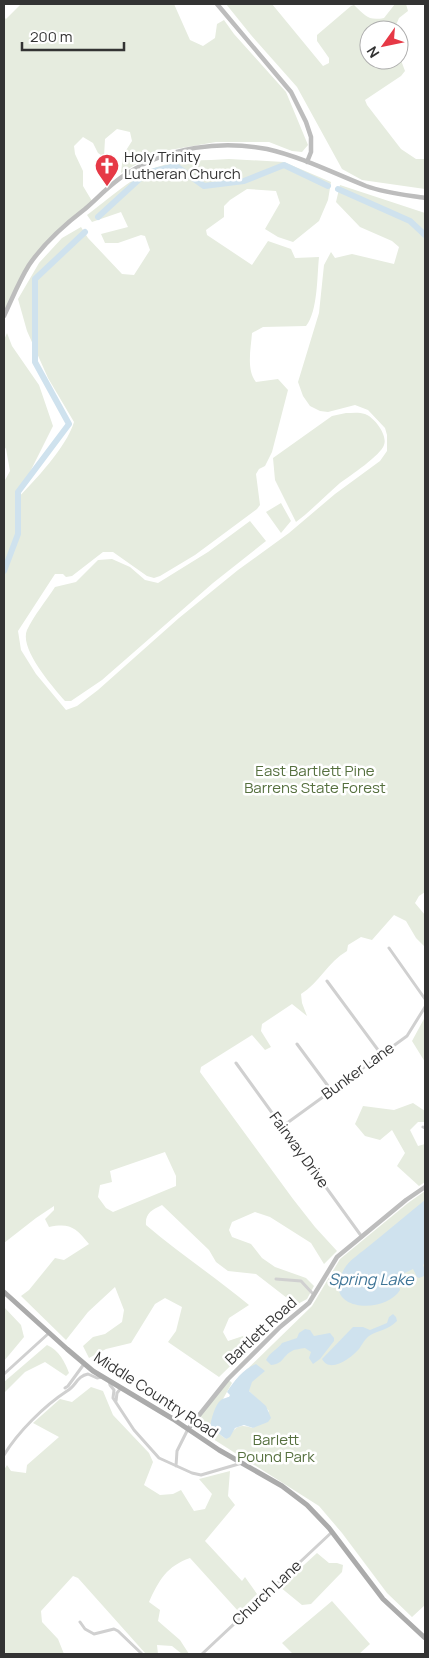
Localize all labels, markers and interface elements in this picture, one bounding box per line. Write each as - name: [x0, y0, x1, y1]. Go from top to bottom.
- scale bar: [22, 20, 125, 52]
- north arrow: [359, 20, 409, 70]
- text: 200 m: [30, 26, 73, 47]
- text: N: [362, 43, 383, 62]
- place label: Holy Trinity Lutheran Church: [124, 146, 241, 184]
- church icon: Holy Trinity Lutheran Church: [94, 153, 120, 187]
- park label: East Bartlett Pine Barrens State Forest: [244, 760, 386, 798]
- street label: Bunker Lane: [317, 1037, 398, 1104]
- street label: Fairway Drive: [265, 1107, 334, 1192]
- water label: Spring Lake: [328, 1268, 415, 1290]
- street label: Bartlett Road: [220, 1292, 301, 1369]
- street label: Middle Country Road: [90, 1346, 223, 1443]
- park label: Barlett Pound Park: [237, 1429, 315, 1467]
- street label: Church Lane: [227, 1555, 306, 1630]

